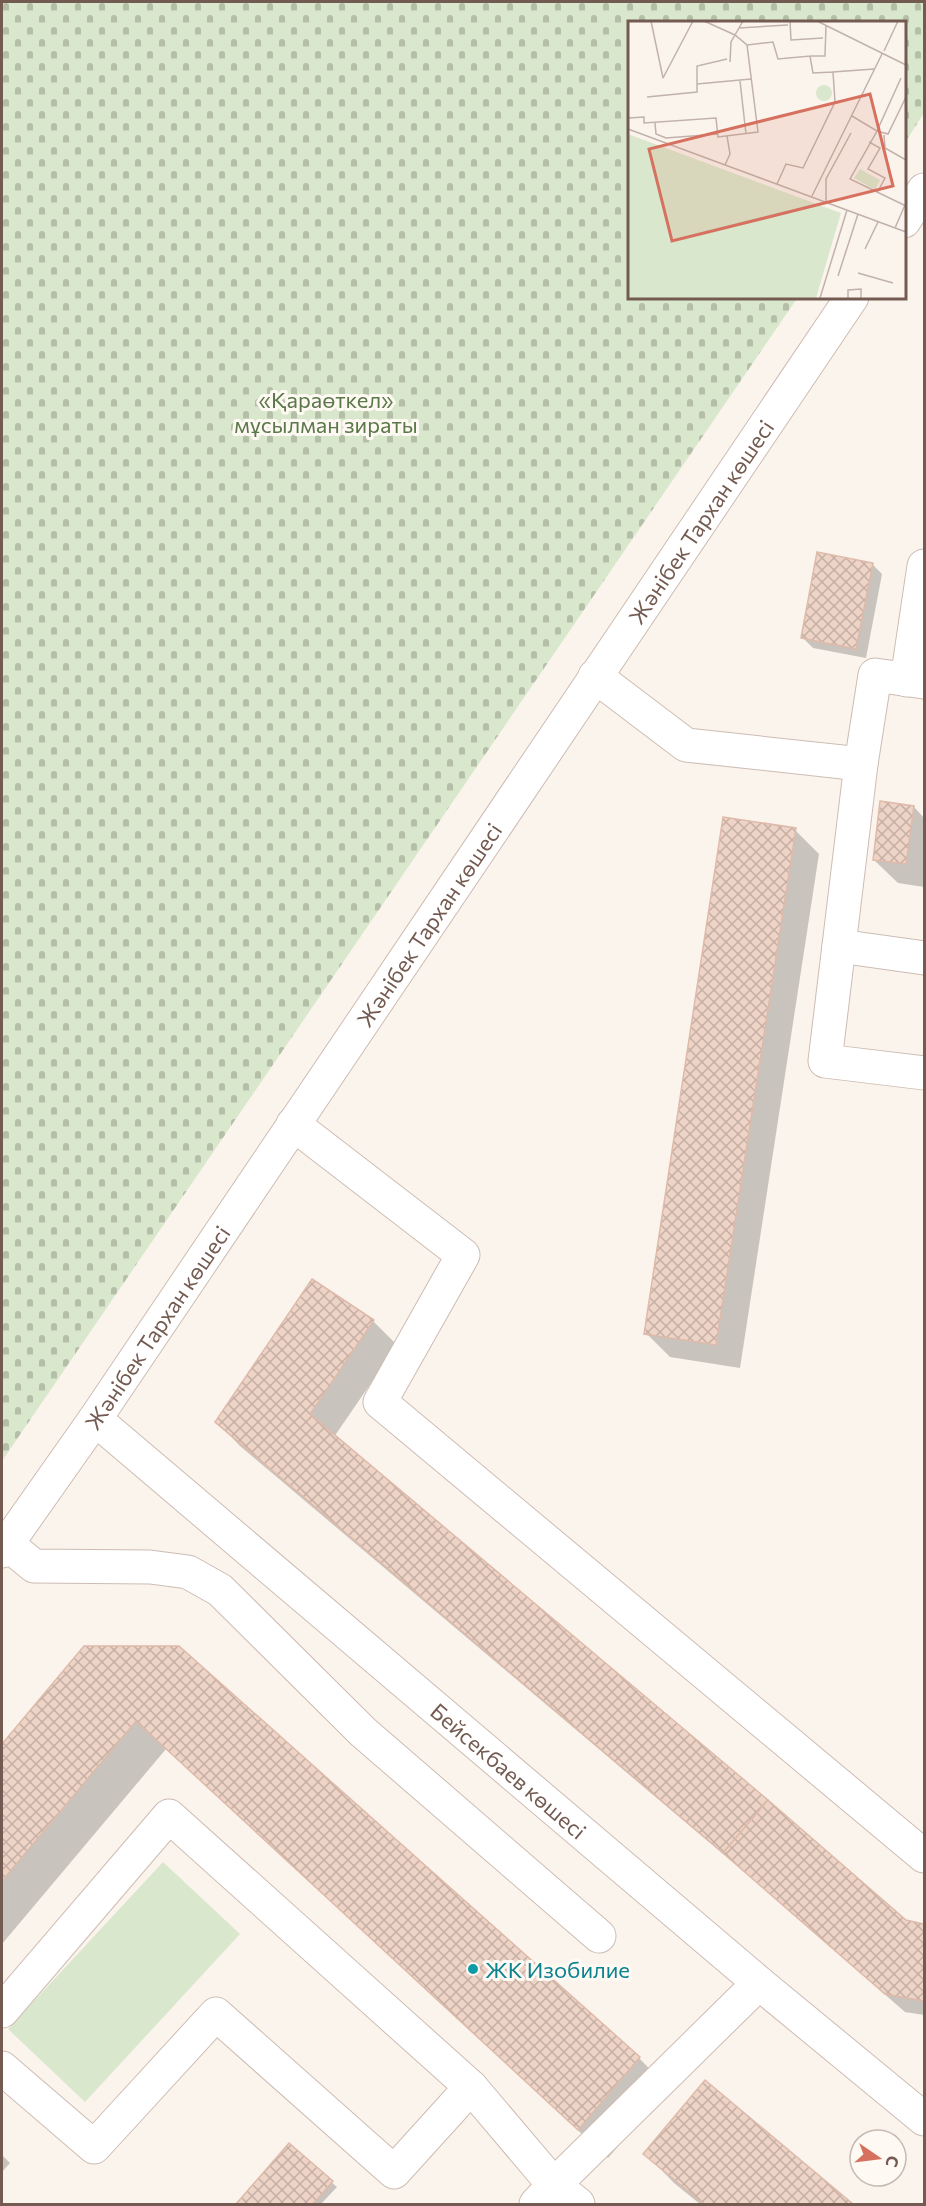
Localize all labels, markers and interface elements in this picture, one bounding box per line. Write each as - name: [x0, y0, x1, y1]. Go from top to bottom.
- inset map: [628, 21, 905, 298]
- park label: «Қараөткел» мұсылман зираты: [234, 386, 418, 438]
- street label: Жәнібек Тархан көшесі: [622, 415, 779, 629]
- street label: Жәнібек Тархан көшесі: [350, 817, 507, 1032]
- street label: Жәнібек Тархан көшесі: [78, 1220, 235, 1434]
- street label: Бейсекбаев көшесі: [426, 1697, 592, 1844]
- place label: ЖК Изобилие: [485, 1956, 630, 1983]
- marker: ЖК Изобилие: [466, 1962, 480, 1976]
- north arrow: [848, 2128, 908, 2188]
- text: С: [882, 2154, 904, 2169]

